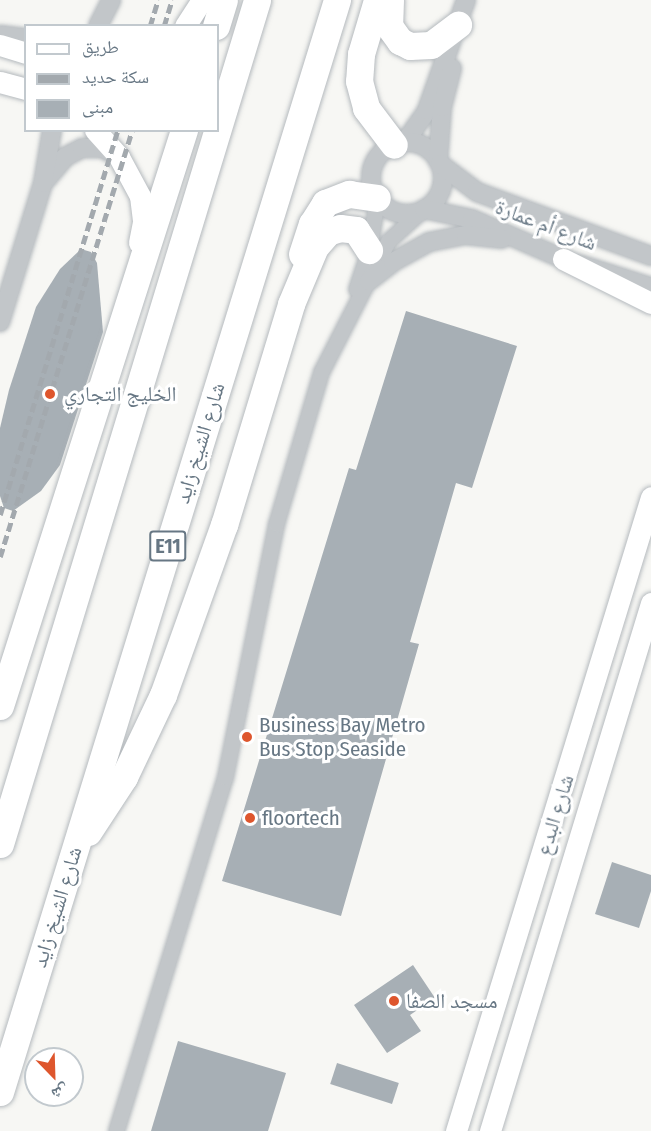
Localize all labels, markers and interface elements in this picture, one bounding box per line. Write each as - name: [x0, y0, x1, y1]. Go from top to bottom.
- legend: [24, 24, 219, 132]
- text: طريق: [82, 36, 119, 58]
- text: سكة حديد: [82, 66, 149, 88]
- text: مبنى: [82, 96, 113, 118]
- street label: شارع أم عمارة: [492, 194, 600, 256]
- street label: شارع الشيخ زايد: [170, 380, 230, 506]
- place label: الخليج التجاري: [64, 381, 176, 407]
- marker: الخليج التجاري: [41, 385, 59, 403]
- road number: E11: [148, 529, 188, 563]
- place label: Business Bay Metro Bus Stop Seaside: [259, 712, 426, 762]
- marker: Business Bay Metro Bus Stop Seaside: [240, 730, 254, 744]
- street label: شارع البدع: [531, 772, 579, 858]
- place label: floortech: [262, 805, 340, 831]
- marker: floortech: [243, 811, 257, 825]
- street label: شارع الشيخ زايد: [27, 844, 87, 970]
- place label: مسجد الصفا: [406, 988, 498, 1014]
- marker: مسجد الصفا: [387, 994, 401, 1008]
- north arrow: [24, 1047, 84, 1107]
- text: ش: [49, 1080, 72, 1104]

